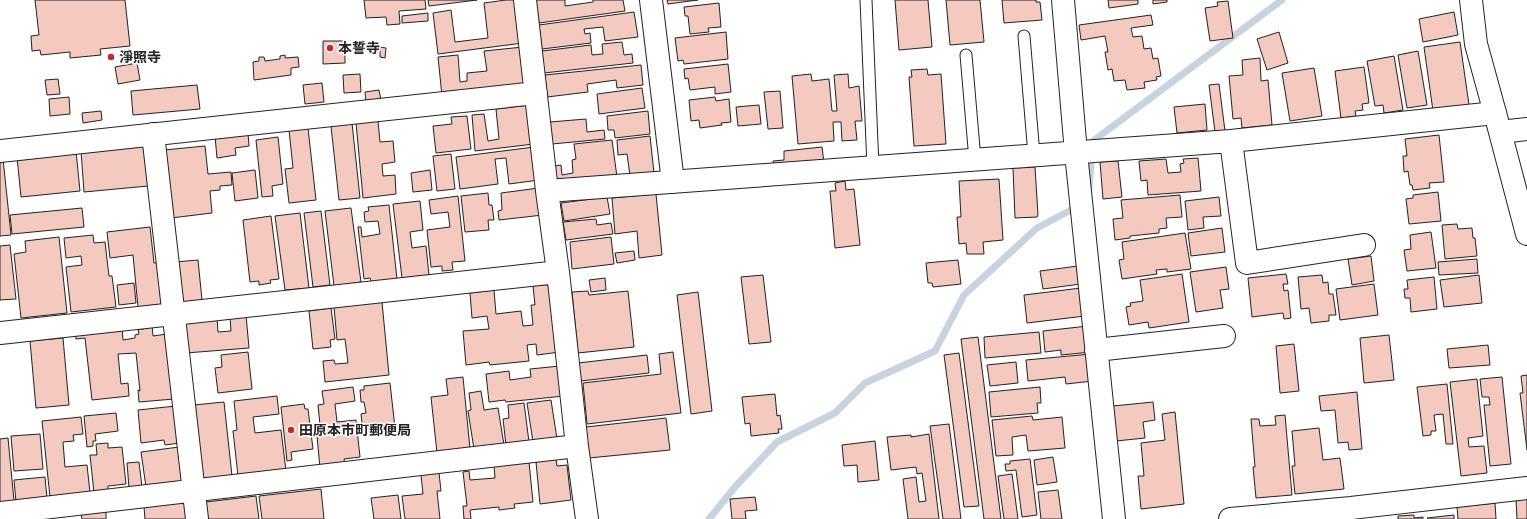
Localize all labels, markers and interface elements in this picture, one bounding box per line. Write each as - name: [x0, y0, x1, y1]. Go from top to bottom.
- place label: 本誓寺: [338, 39, 380, 57]
- marker: 本誓寺: [325, 43, 335, 53]
- place label: 淨照寺: [119, 48, 161, 66]
- marker: 淨照寺: [106, 52, 116, 62]
- place label: 田原本市町郵便局: [299, 421, 411, 439]
- marker: 田原本市町郵便局: [286, 425, 296, 435]

